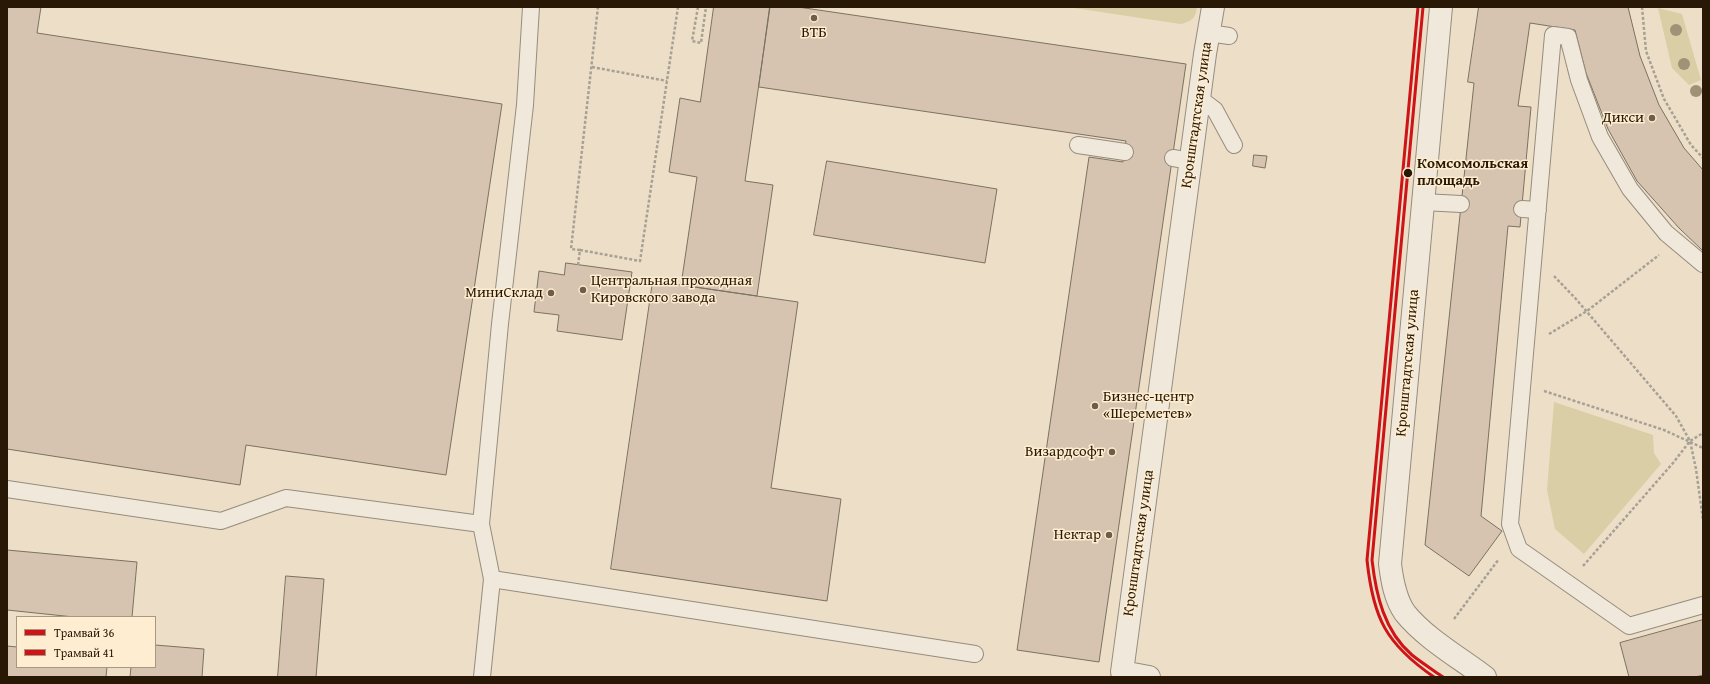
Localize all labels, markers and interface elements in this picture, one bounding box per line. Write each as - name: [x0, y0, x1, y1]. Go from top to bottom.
- marker: ВТБ: [809, 13, 819, 23]
- place label: ВТБ: [801, 24, 827, 42]
- street label: Кронштадтская улица: [1178, 41, 1216, 189]
- place label: Дикси: [1602, 109, 1644, 127]
- marker: Дикси: [1647, 113, 1657, 123]
- place label: Комсомольская площадь: [1417, 155, 1528, 190]
- marker: Комсомольская площадь: [1402, 167, 1414, 179]
- place label: Центральная проходная Кировского завода: [591, 272, 752, 307]
- place label: МиниСклад: [465, 284, 543, 302]
- marker: Центральная проходная Кировского завода: [578, 285, 588, 295]
- marker: МиниСклад: [546, 288, 556, 298]
- street label: Кронштадтская улица: [1393, 289, 1423, 437]
- place label: Бизнес-центр «Шереметев»: [1103, 388, 1194, 423]
- marker: Бизнес-центр «Шереметев»: [1090, 401, 1100, 411]
- place label: Визардсофт: [1025, 443, 1104, 461]
- marker: Визардсофт: [1107, 447, 1117, 457]
- street label: Кронштадтская улица: [1120, 469, 1158, 617]
- place label: Нектар: [1054, 526, 1101, 544]
- marker: Нектар: [1104, 530, 1114, 540]
- legend: [16, 616, 156, 668]
- text: Трамвай 36: [54, 624, 114, 641]
- text: Трамвай 41: [54, 644, 114, 661]

